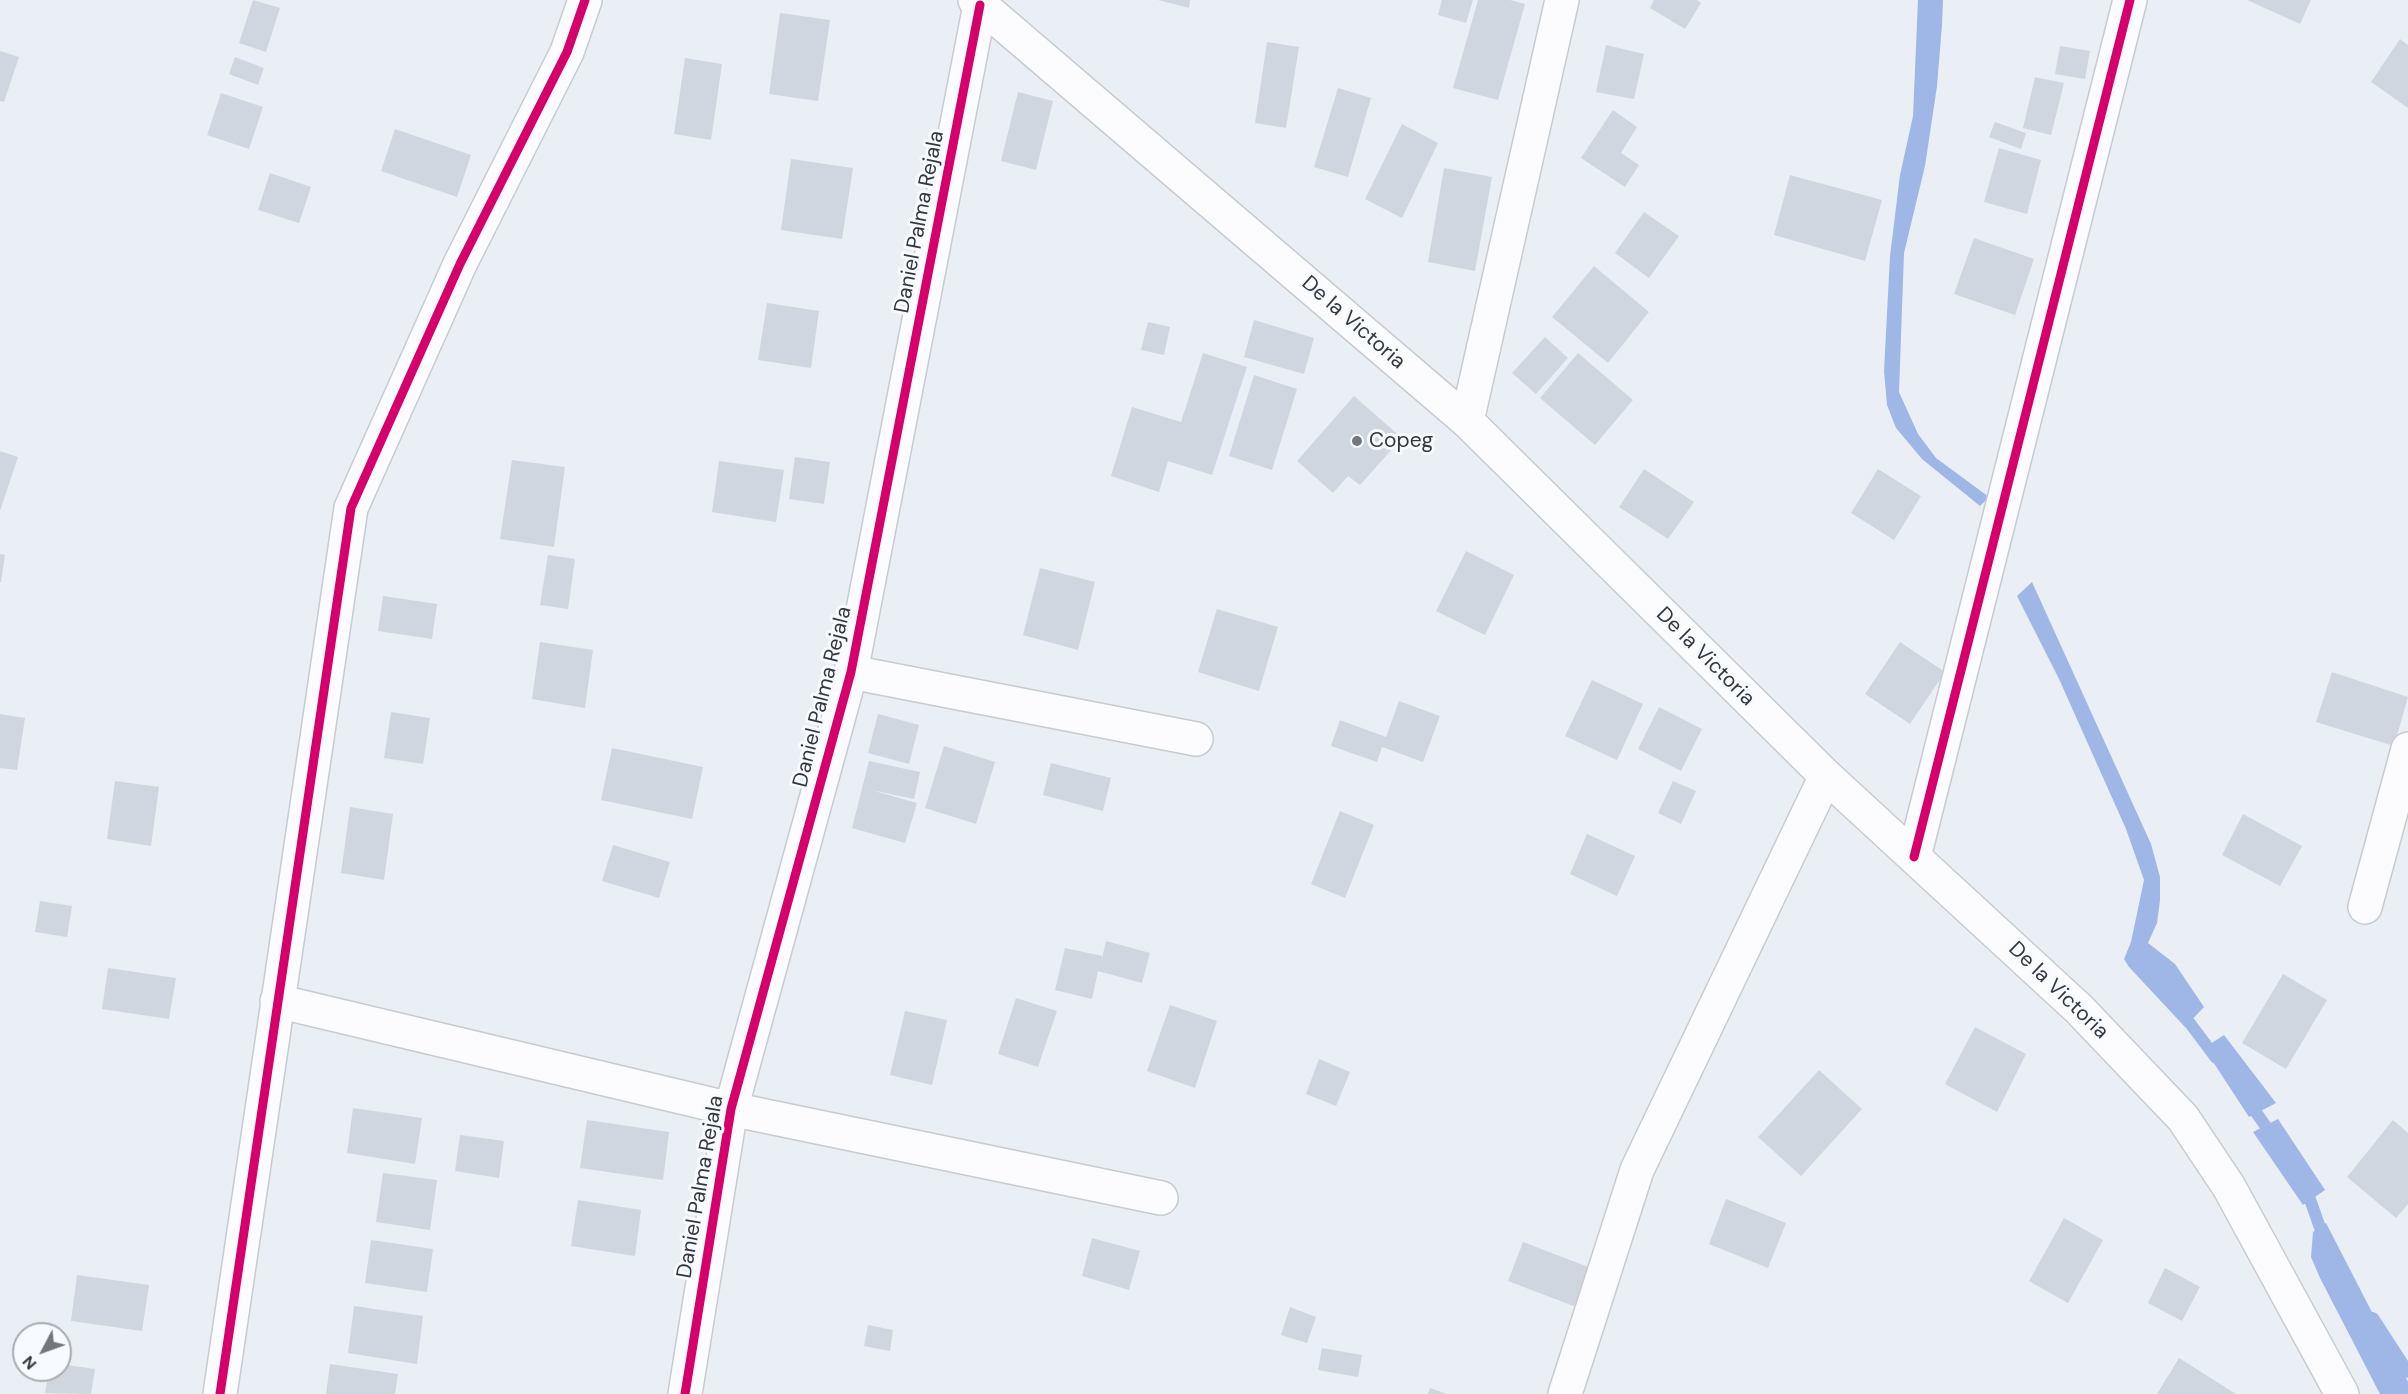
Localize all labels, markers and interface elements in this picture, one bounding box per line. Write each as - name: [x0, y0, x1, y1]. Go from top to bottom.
- street label: Daniel Palma Rejala: [890, 129, 950, 315]
- street label: De la Victoria: [1296, 271, 1410, 375]
- place label: Copeg: [1369, 428, 1433, 454]
- marker: Copeg: [1350, 434, 1364, 448]
- street label: De la Victoria: [1650, 602, 1760, 712]
- street label: Daniel Palma Rejala: [788, 604, 858, 790]
- street label: De la Victoria: [2003, 937, 2113, 1045]
- street label: Daniel Palma Rejala: [673, 1094, 729, 1280]
- north arrow: [12, 1322, 72, 1382]
- text: N: [18, 1352, 41, 1374]

